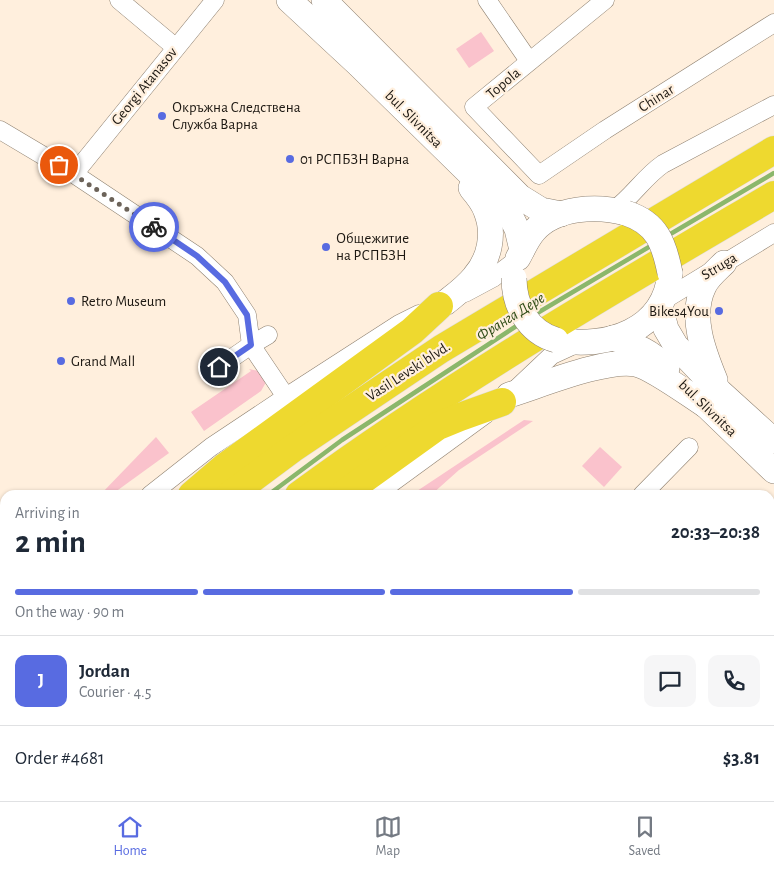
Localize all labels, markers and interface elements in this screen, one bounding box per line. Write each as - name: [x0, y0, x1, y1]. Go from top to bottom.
- street label: Georgi Atanasov: [109, 44, 180, 128]
- street label: Topola: [483, 65, 523, 102]
- street label: Chinar: [636, 82, 677, 115]
- street label: bul. Slivnitsa: [382, 88, 445, 151]
- place label: Окръжна Следствена Служба Варна: [172, 100, 301, 132]
- marker: Окръжна Следствена Служба Варна: [156, 110, 168, 122]
- pin: [38, 144, 80, 186]
- icon: bag: [45, 151, 73, 179]
- place label: 01 РСПБЗН Варна: [300, 152, 409, 167]
- marker: 01 РСПБЗН Варна: [284, 153, 296, 165]
- courier: [129, 202, 179, 252]
- icon: bike: [140, 213, 168, 241]
- place label: Общежитие на РСПБЗН: [336, 231, 409, 263]
- marker: Общежитие на РСПБЗН: [320, 241, 332, 253]
- street label: Struga: [699, 250, 740, 283]
- water label: Франга Дере: [474, 290, 548, 345]
- place label: Retro Museum: [81, 294, 166, 309]
- marker: Retro Museum: [65, 295, 77, 307]
- place label: Bikes4You: [649, 304, 709, 319]
- marker: Bikes4You: [713, 305, 725, 317]
- street label: Vasil Levski blvd.: [364, 339, 453, 404]
- pin: [198, 346, 240, 388]
- icon: home: [205, 353, 233, 381]
- place label: Grand Mall: [71, 354, 135, 369]
- marker: Grand Mall: [55, 355, 67, 367]
- street label: bul. Slivnitsa: [676, 377, 740, 440]
- text: Arriving in: [15, 505, 80, 521]
- text: 20:33–20:38: [671, 523, 760, 542]
- text: 2 min: [15, 526, 86, 558]
- text: On the way · 90 m: [15, 604, 124, 620]
- button: chat: [644, 655, 696, 707]
- button: phone: [708, 655, 760, 707]
- text: Jordan: [79, 662, 130, 681]
- text: J: [38, 671, 44, 690]
- text: Courier · 4.5: [79, 684, 151, 700]
- text: Order #4681: [15, 749, 104, 768]
- text: $3.81: [723, 749, 760, 768]
- tab: Home: [113, 813, 147, 860]
- tab: Map: [374, 813, 402, 860]
- tab: Saved: [629, 813, 661, 860]

